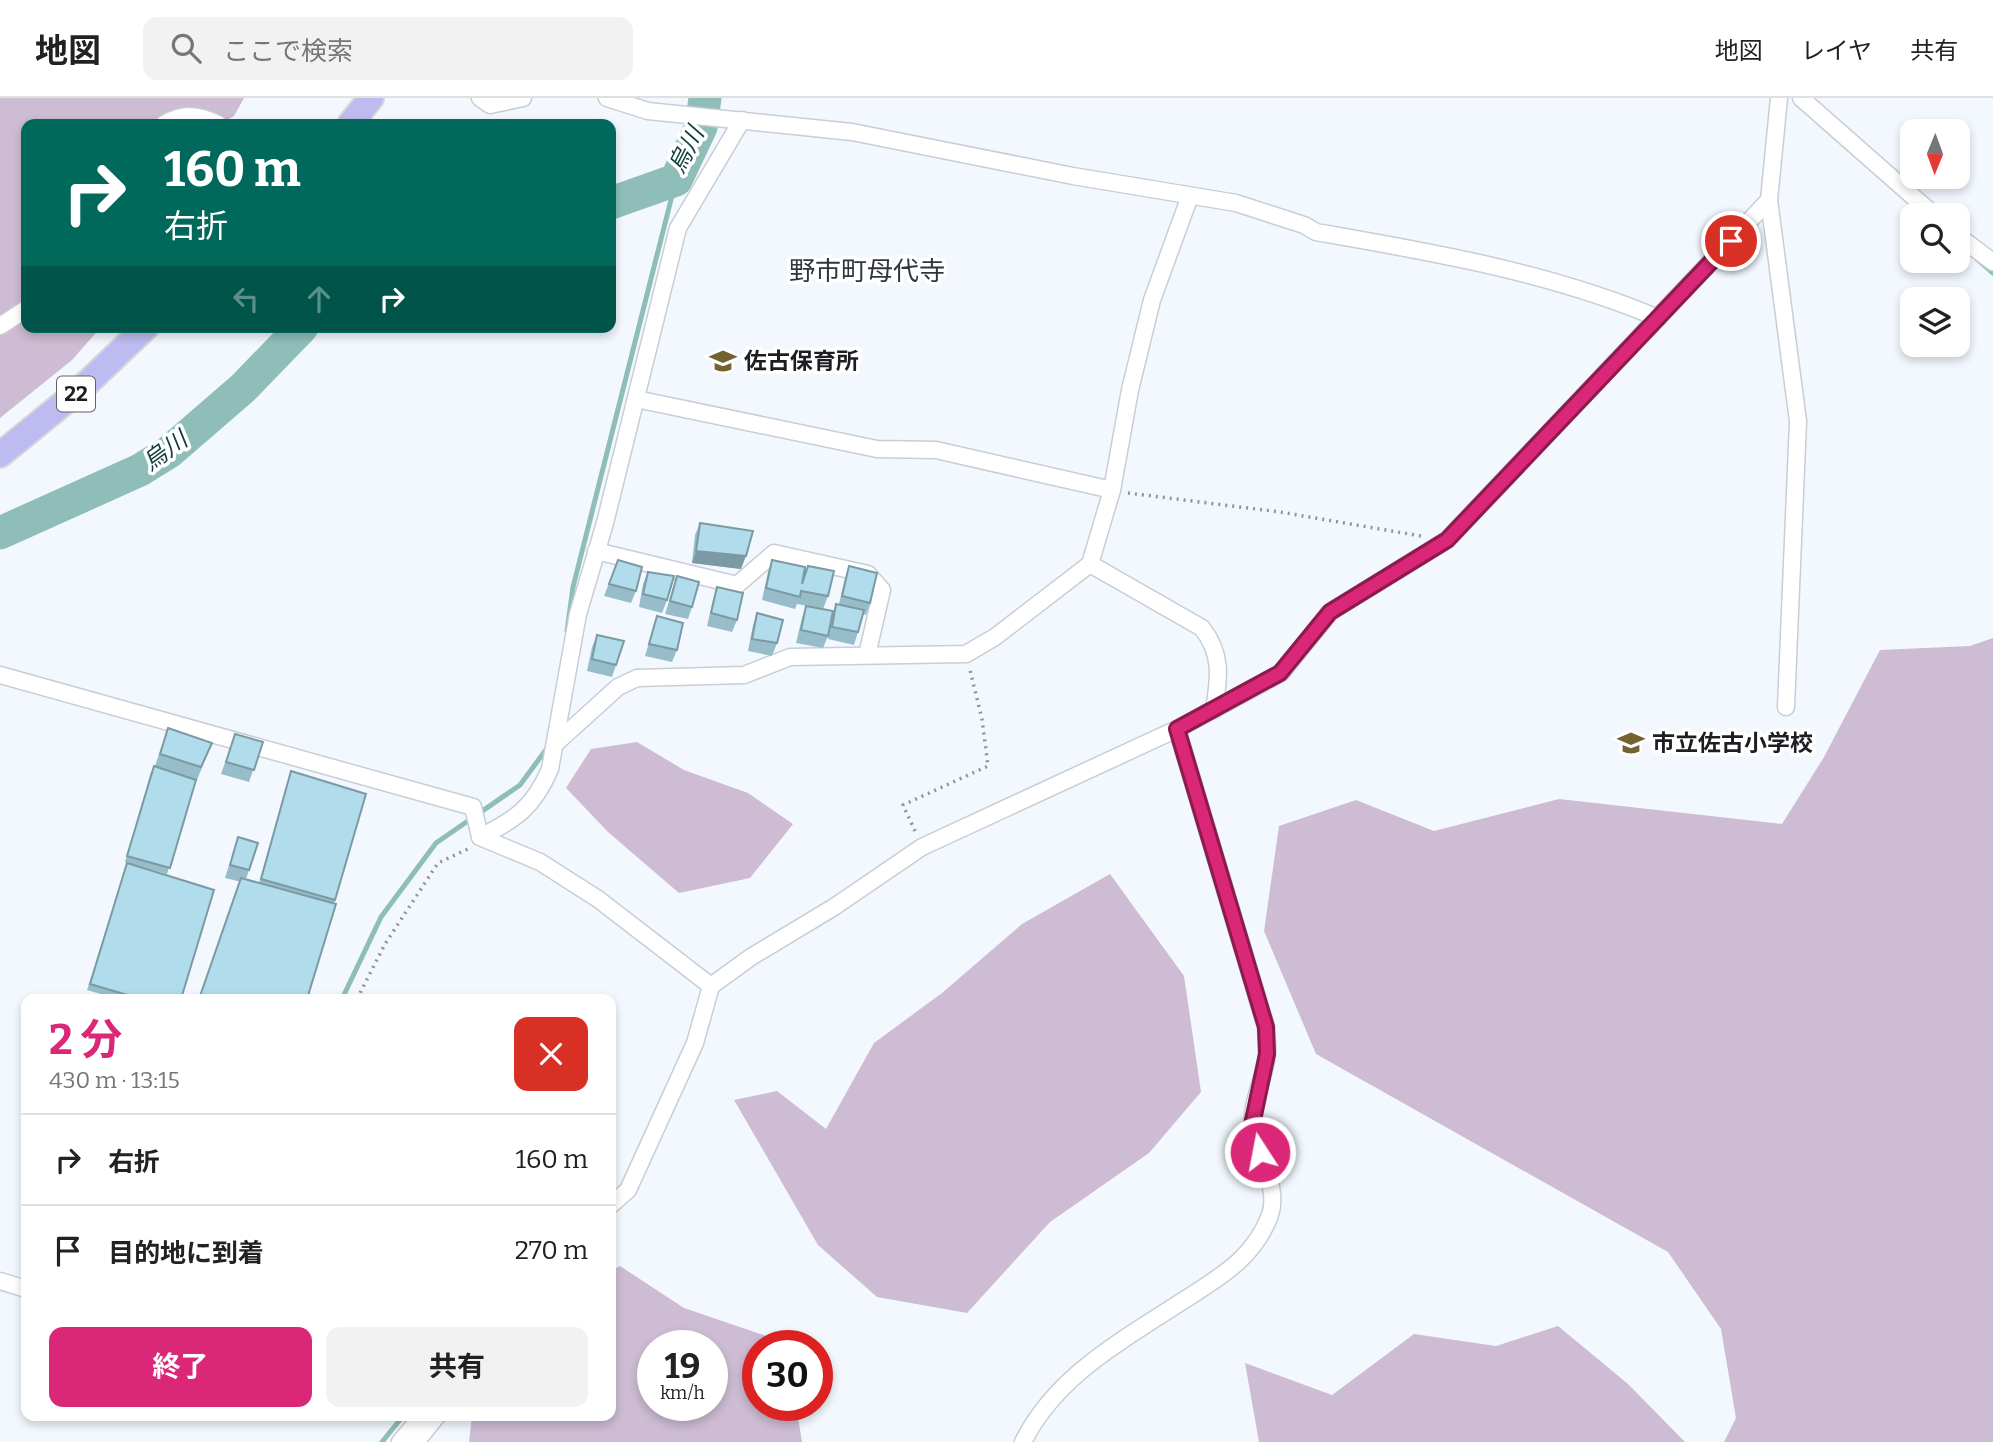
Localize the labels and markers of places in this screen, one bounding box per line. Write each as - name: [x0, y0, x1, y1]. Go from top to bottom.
- pin: [1701, 211, 1761, 271]
- school or university icon: 佐古保育所: [708, 346, 738, 376]
- place label: 佐古保育所: [744, 347, 859, 375]
- school or university icon: 市立佐古小学校: [1616, 728, 1646, 758]
- place label: 市立佐古小学校: [1652, 729, 1813, 757]

